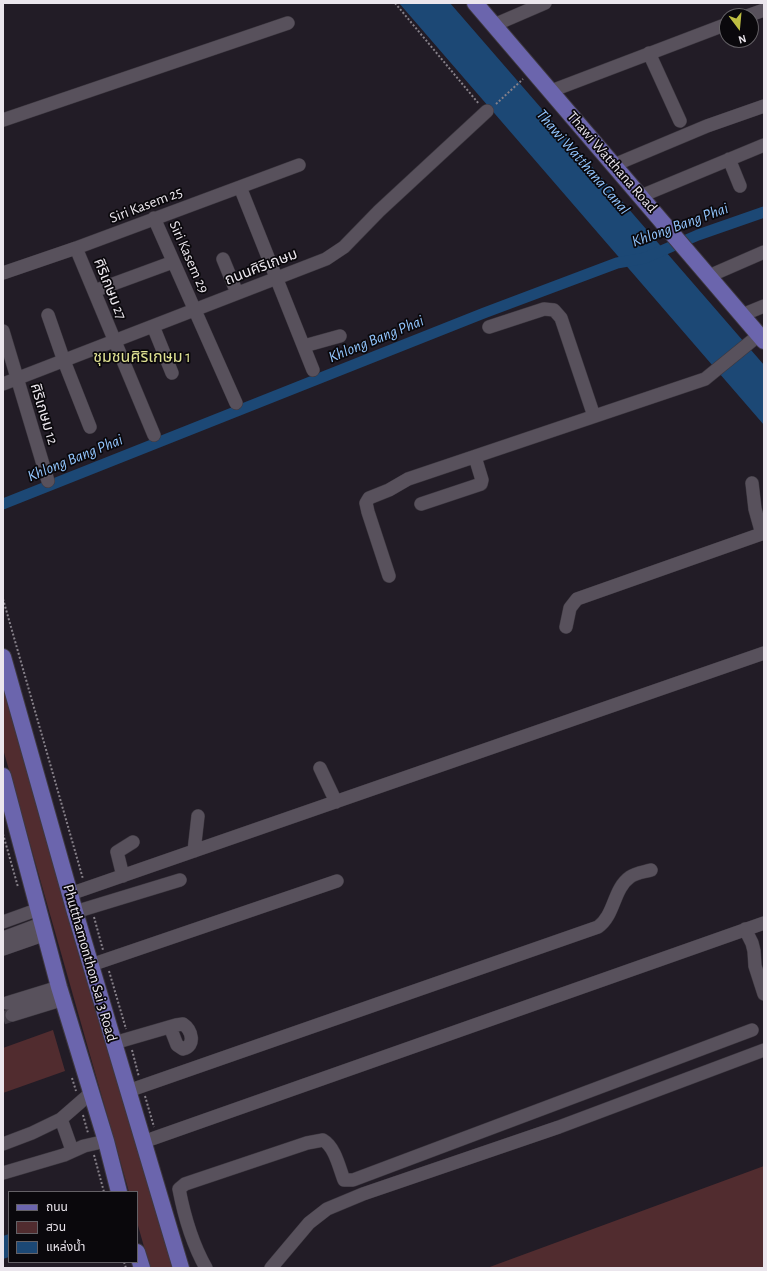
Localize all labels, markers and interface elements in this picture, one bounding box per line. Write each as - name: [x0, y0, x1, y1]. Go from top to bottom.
- north arrow: [719, 8, 759, 48]
- text: N: [737, 33, 747, 45]
- water label: Thawi Watthana Canal: [532, 105, 634, 219]
- street label: Thawi Watthana Road: [563, 108, 661, 216]
- street label: Siri Kasem 25: [107, 183, 185, 227]
- water label: Khlong Bang Phai: [629, 199, 731, 251]
- street label: Siri Kasem 29: [165, 218, 213, 296]
- street label: ถนนศิริเกษม: [222, 245, 300, 289]
- street label: ศิริเกษม 27: [90, 256, 130, 322]
- water label: Khlong Bang Phai: [326, 311, 426, 367]
- district label: ชุมชนศิริเกษม 1: [93, 347, 191, 367]
- street label: ศิริเกษม 12: [26, 381, 62, 447]
- water label: Khlong Bang Phai: [25, 430, 125, 486]
- street label: Phutthamonthon Sai 3 Road: [59, 882, 121, 1044]
- legend: [8, 1191, 138, 1263]
- text: ถนน: [46, 1201, 68, 1213]
- text: สวน: [46, 1221, 66, 1233]
- text: แหล่งน้ำ: [46, 1241, 85, 1253]

